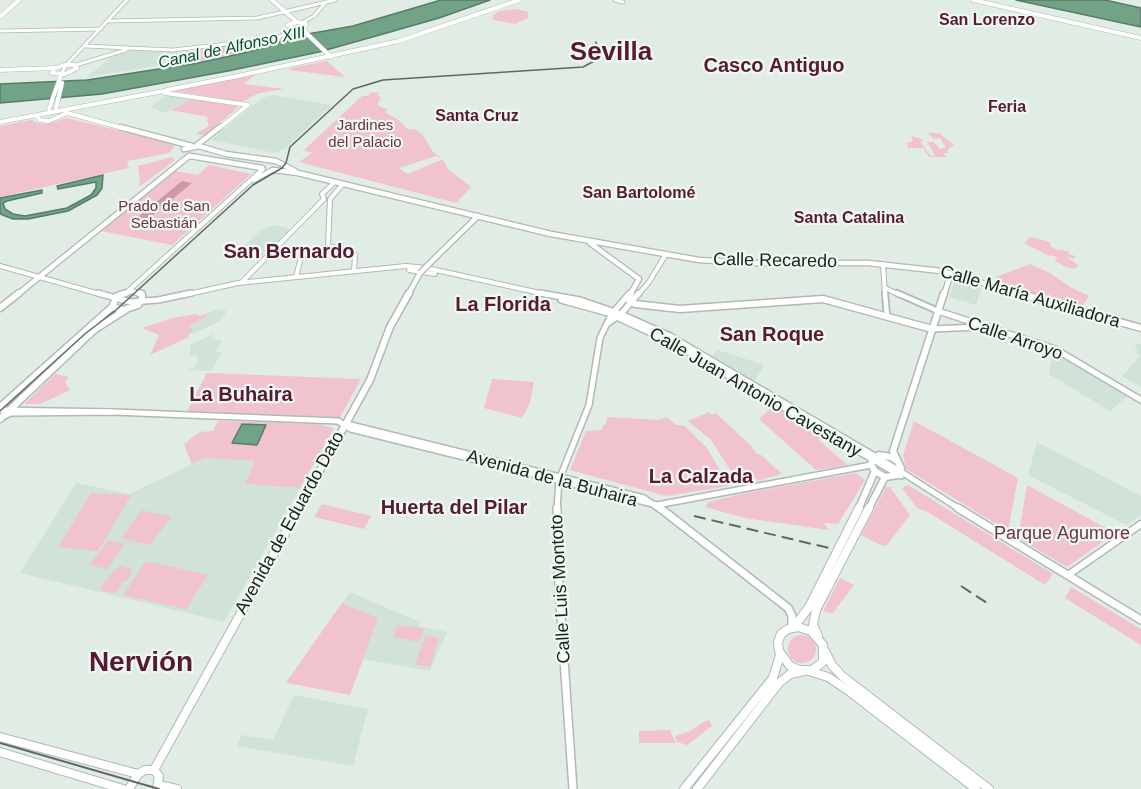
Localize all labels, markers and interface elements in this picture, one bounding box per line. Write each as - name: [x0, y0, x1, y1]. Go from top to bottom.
- district label: San Lorenzo: [939, 11, 1035, 31]
- water label: Canal de Alfonso XIII: [156, 23, 308, 73]
- district label: Sevilla: [570, 37, 652, 69]
- district label: Casco Antiguo: [703, 54, 845, 78]
- district label: Feria: [988, 98, 1026, 118]
- district label: Santa Cruz: [435, 107, 519, 127]
- park label: Jardines del Palacio: [328, 117, 402, 152]
- district label: San Bartolomé: [583, 184, 695, 204]
- park label: Prado de San Sebastián: [118, 198, 210, 233]
- district label: Santa Catalina: [794, 209, 904, 229]
- district label: San Bernardo: [223, 240, 355, 264]
- street label: Calle Recaredo: [713, 249, 837, 273]
- street label: Calle María Auxiliadora: [938, 261, 1122, 333]
- district label: La Florida: [455, 293, 551, 317]
- street label: Calle Arroyo: [965, 313, 1065, 365]
- street label: Calle Juan Antonio Cavestany: [645, 323, 865, 463]
- district label: San Roque: [720, 323, 824, 347]
- district label: La Buhaira: [189, 383, 293, 407]
- street label: Avenida de Eduardo Dato: [231, 428, 349, 618]
- street label: Avenida de la Buhaira: [464, 446, 640, 512]
- district label: La Calzada: [649, 465, 753, 489]
- district label: Huerta del Pilar: [381, 496, 527, 520]
- street label: Calle Luis Montoto: [546, 514, 576, 664]
- park label: Parque Agumore: [994, 523, 1130, 545]
- district label: Nervión: [89, 646, 193, 680]

